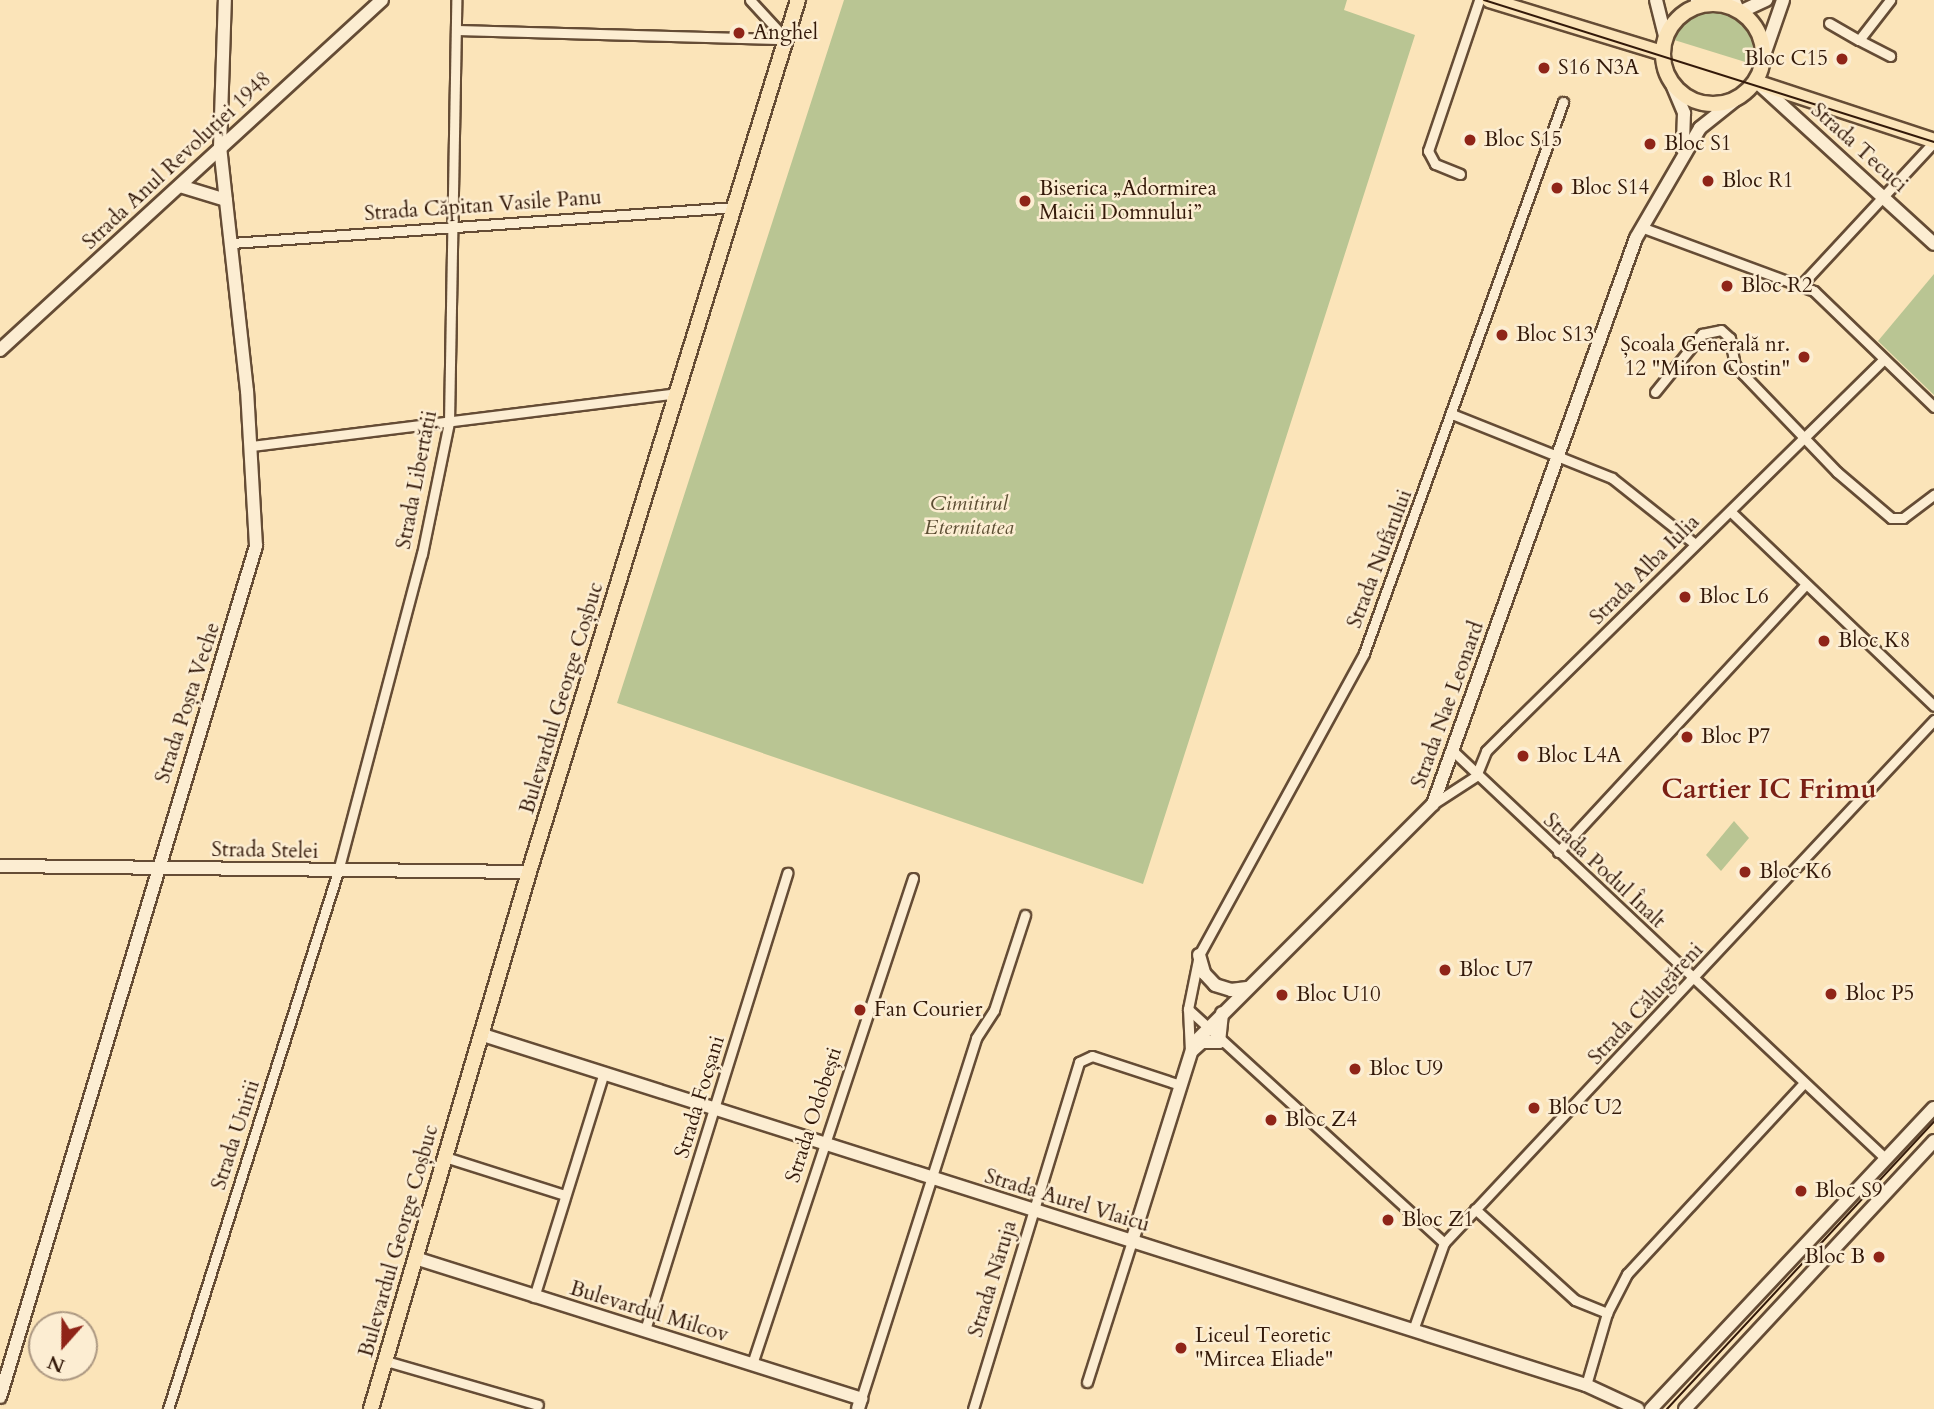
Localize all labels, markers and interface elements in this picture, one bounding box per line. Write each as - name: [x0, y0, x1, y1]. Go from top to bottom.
- place label: Anghel: [753, 20, 818, 46]
- marker: Anghel: [731, 25, 747, 41]
- place label: Bloc C15: [1744, 46, 1828, 72]
- marker: Bloc C15: [1834, 51, 1850, 67]
- place label: S16 N3A: [1558, 55, 1639, 81]
- marker: S16 N3A: [1536, 60, 1552, 76]
- street label: Strada Anul Revoluției 1948: [77, 67, 277, 255]
- street label: Strada Tecuci: [1805, 98, 1913, 198]
- place label: Bloc S15: [1484, 127, 1562, 153]
- place label: Bloc S1: [1664, 131, 1731, 157]
- marker: Bloc S15: [1462, 132, 1478, 148]
- marker: Bloc S1: [1642, 136, 1658, 152]
- place label: Bloc R1: [1722, 168, 1793, 194]
- marker: Bloc R1: [1700, 173, 1716, 189]
- place label: Bloc S14: [1571, 175, 1649, 201]
- place label: Biserica „Adormirea Maicii Domnului”: [1039, 176, 1217, 226]
- marker: Bloc S14: [1549, 180, 1565, 196]
- street label: Strada Căpitan Vasile Panu: [363, 185, 603, 227]
- marker: Biserica „Adormirea Maicii Domnului”: [1017, 193, 1033, 209]
- place label: Bloc R2: [1741, 273, 1812, 299]
- marker: Bloc R2: [1719, 278, 1735, 294]
- place label: Bloc S13: [1516, 322, 1594, 348]
- marker: Bloc S13: [1494, 327, 1510, 343]
- place label: Școala Generală nr. 12 "Miron Costin": [1620, 332, 1790, 382]
- marker: Școala Generală nr. 12 "Miron Costin": [1796, 349, 1812, 365]
- street label: Strada Libertății: [391, 408, 443, 552]
- street label: Strada Nufărului: [1342, 486, 1418, 632]
- park label: Cimitirul Eternitatea: [924, 491, 1014, 541]
- street label: Strada Alba Iulia: [1585, 510, 1705, 630]
- street label: Bulevardul George Coșbuc: [515, 579, 609, 817]
- place label: Bloc L6: [1699, 584, 1769, 610]
- marker: Bloc L6: [1677, 589, 1693, 605]
- street label: Strada Nae Leonard: [1406, 618, 1490, 792]
- street label: Strada Poșta Veche: [150, 619, 226, 787]
- place label: Bloc K8: [1838, 628, 1911, 654]
- marker: Bloc K8: [1816, 633, 1832, 649]
- place label: Bloc P7: [1701, 724, 1770, 750]
- marker: Bloc P7: [1679, 729, 1695, 745]
- place label: Bloc L4A: [1537, 743, 1622, 769]
- marker: Bloc L4A: [1515, 748, 1531, 764]
- district label: Cartier IC Frimu: [1661, 772, 1877, 806]
- street label: Strada Podul Înalt: [1538, 808, 1670, 934]
- street label: Strada Stelei: [211, 837, 319, 865]
- place label: Bloc K6: [1759, 859, 1832, 885]
- marker: Bloc K6: [1737, 864, 1753, 880]
- street label: Strada Călugăreni: [1583, 938, 1709, 1070]
- place label: Bloc U7: [1459, 957, 1533, 983]
- marker: Bloc U7: [1437, 962, 1453, 978]
- place label: Bloc P5: [1845, 981, 1914, 1007]
- place label: Bloc U10: [1296, 982, 1381, 1008]
- marker: Bloc P5: [1823, 986, 1839, 1002]
- marker: Bloc U10: [1274, 987, 1290, 1003]
- place label: Fan Courier: [874, 997, 982, 1023]
- marker: Fan Courier: [852, 1002, 868, 1018]
- street label: Strada Focșani: [669, 1033, 731, 1161]
- street label: Strada Odobești: [780, 1044, 848, 1186]
- place label: Bloc U9: [1369, 1056, 1443, 1082]
- marker: Bloc U9: [1347, 1061, 1363, 1077]
- street label: Strada Unirii: [206, 1077, 266, 1193]
- place label: Bloc U2: [1548, 1095, 1622, 1121]
- marker: Bloc U2: [1526, 1100, 1542, 1116]
- place label: Bloc Z4: [1285, 1107, 1357, 1133]
- marker: Bloc Z4: [1263, 1112, 1279, 1128]
- street label: Bulevardul George Coșbuc: [354, 1122, 444, 1360]
- street label: Strada Aurel Vlaicu: [981, 1164, 1153, 1238]
- place label: Bloc S9: [1815, 1178, 1882, 1204]
- marker: Bloc S9: [1793, 1183, 1809, 1199]
- place label: Bloc Z1: [1402, 1207, 1474, 1233]
- marker: Bloc Z1: [1380, 1212, 1396, 1228]
- street label: Strada Năruja: [963, 1218, 1023, 1340]
- place label: Bloc B: [1805, 1244, 1865, 1270]
- marker: Bloc B: [1871, 1249, 1887, 1265]
- street label: Bulevardul Milcov: [567, 1276, 731, 1348]
- north arrow: [28, 1311, 98, 1381]
- place label: Liceul Teoretic "Mircea Eliade": [1195, 1323, 1333, 1373]
- marker: Liceul Teoretic "Mircea Eliade": [1173, 1340, 1189, 1356]
- text: N: [44, 1349, 69, 1379]

